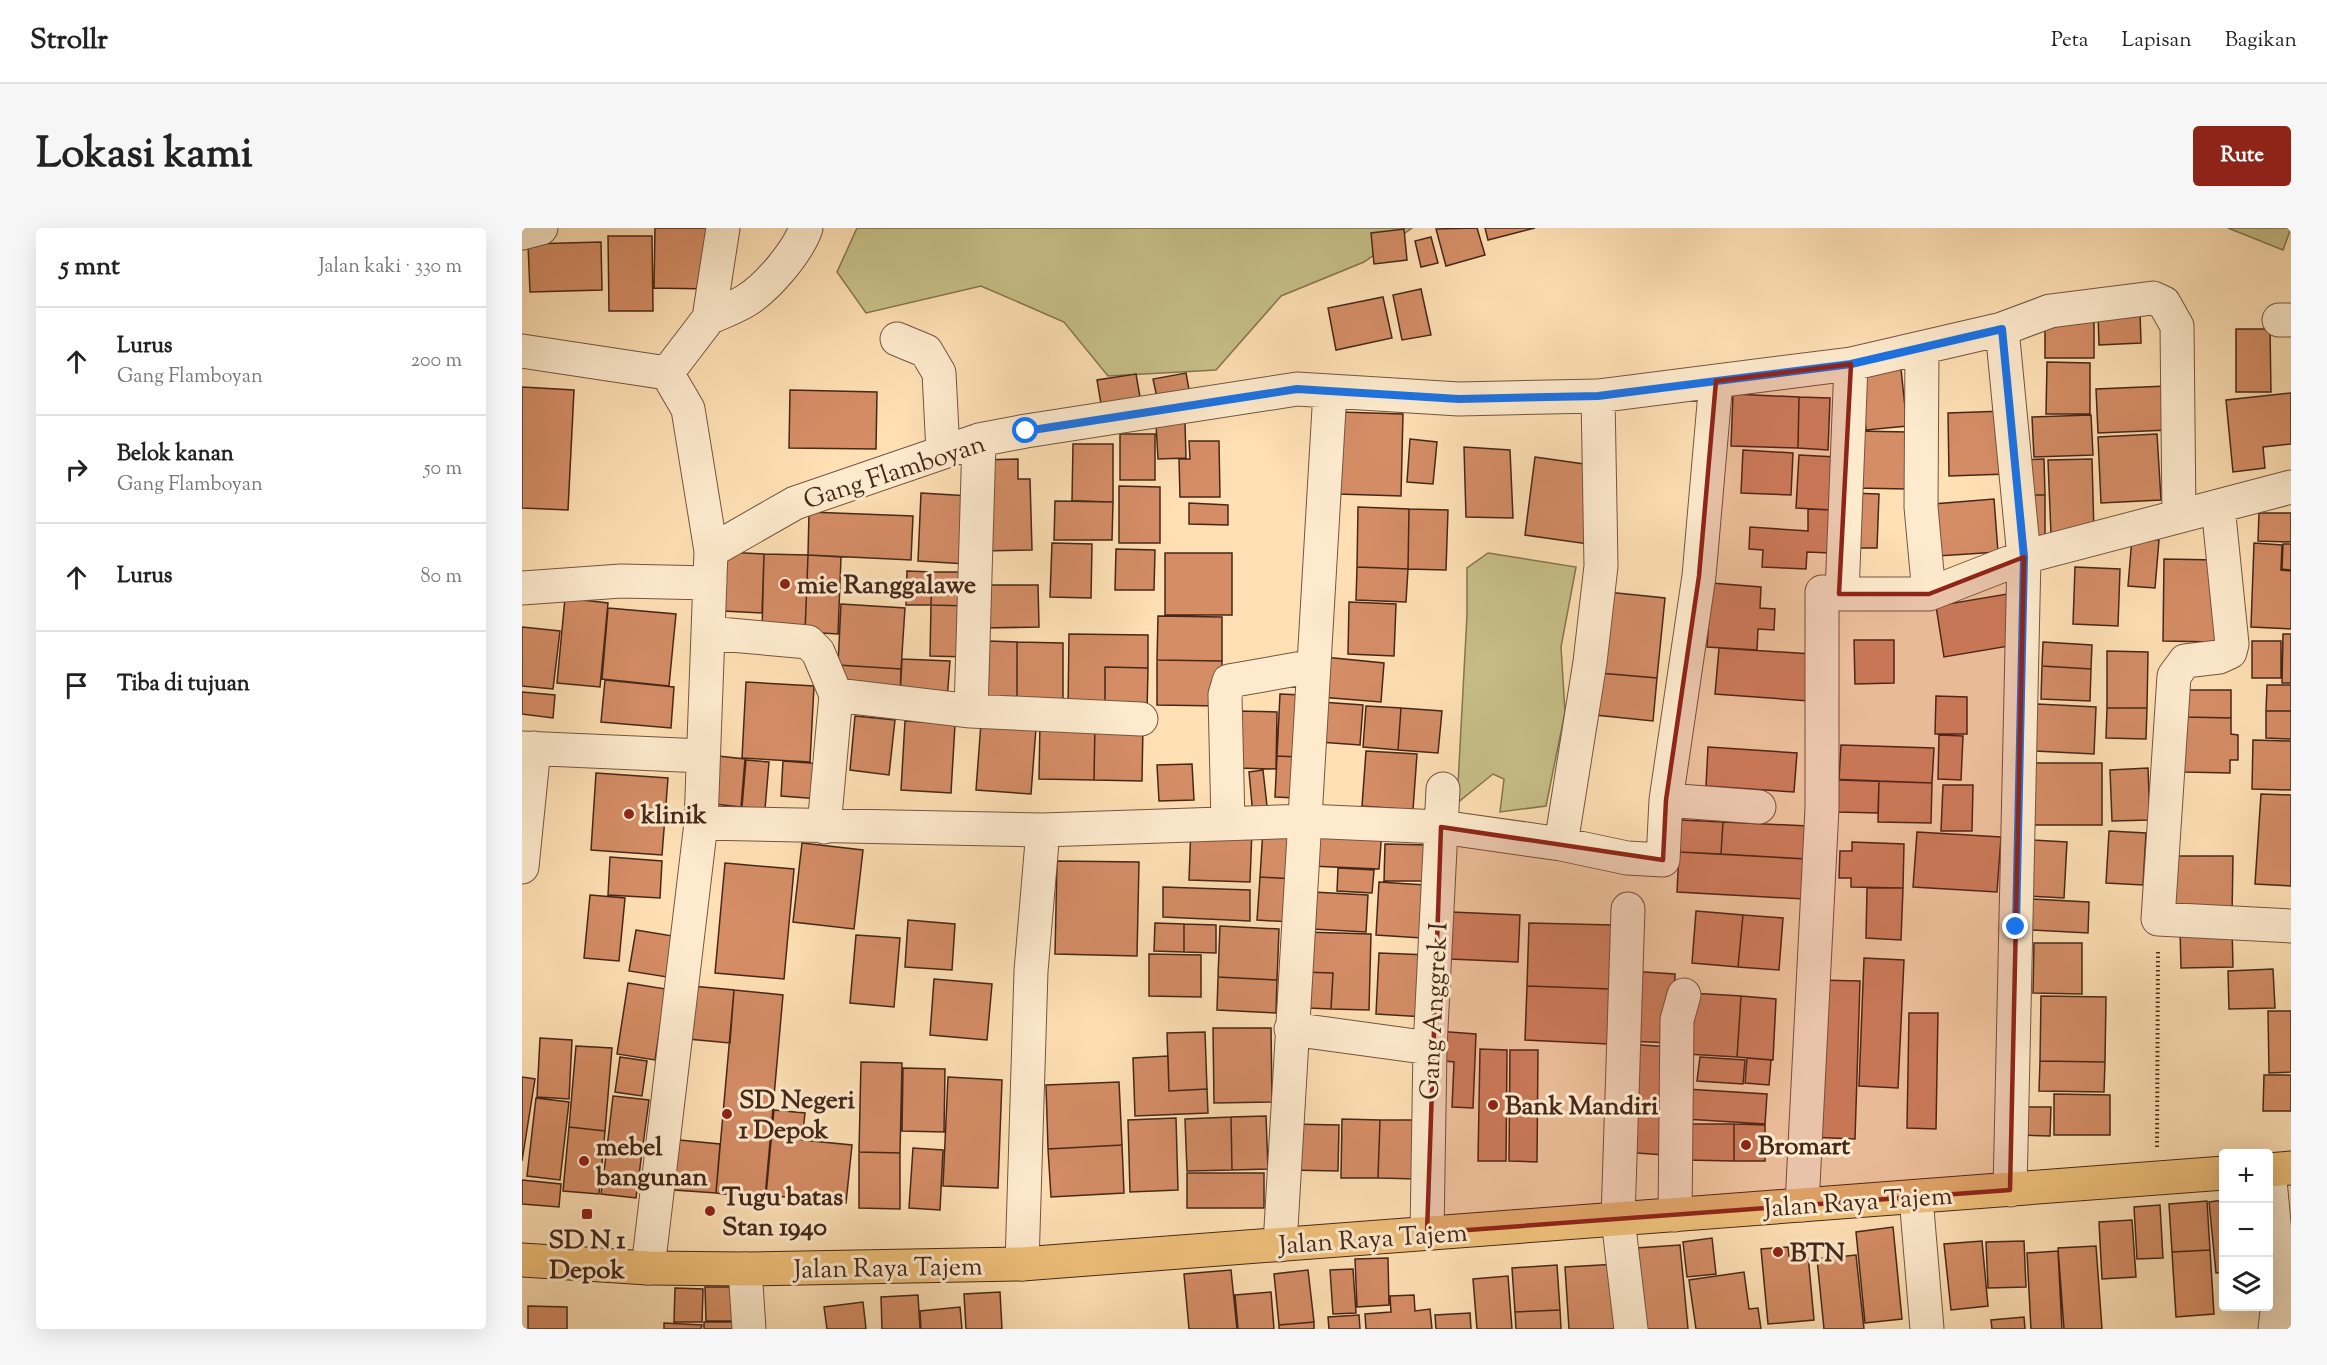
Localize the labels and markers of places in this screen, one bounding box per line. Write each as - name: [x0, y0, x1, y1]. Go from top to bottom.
- place label: mie Ranggalawe: [797, 568, 976, 605]
- marker: mie Ranggalawe: [778, 577, 792, 591]
- place label: klinik: [640, 798, 708, 835]
- marker: klinik: [622, 807, 636, 821]
- place label: SD Negeri 1 Depok: [739, 1083, 856, 1150]
- place label: Bank Mandiri: [1505, 1089, 1659, 1126]
- marker: Bank Mandiri: [1486, 1098, 1500, 1112]
- marker: SD Negeri 1 Depok: [720, 1107, 734, 1121]
- place label: Bromart: [1758, 1129, 1850, 1166]
- place label: mebel bangunan: [595, 1130, 708, 1197]
- marker: Bromart: [1739, 1138, 1753, 1152]
- marker: mebel bangunan: [577, 1154, 591, 1168]
- place label: Tugu batas Stan 1940: [722, 1180, 843, 1247]
- marker: Tugu batas Stan 1940: [703, 1204, 717, 1218]
- marker: SD N 1 Depok: [580, 1207, 594, 1221]
- place label: SD N 1 Depok: [549, 1223, 626, 1290]
- place label: BTN: [1790, 1236, 1845, 1273]
- marker: BTN: [1771, 1245, 1785, 1259]

